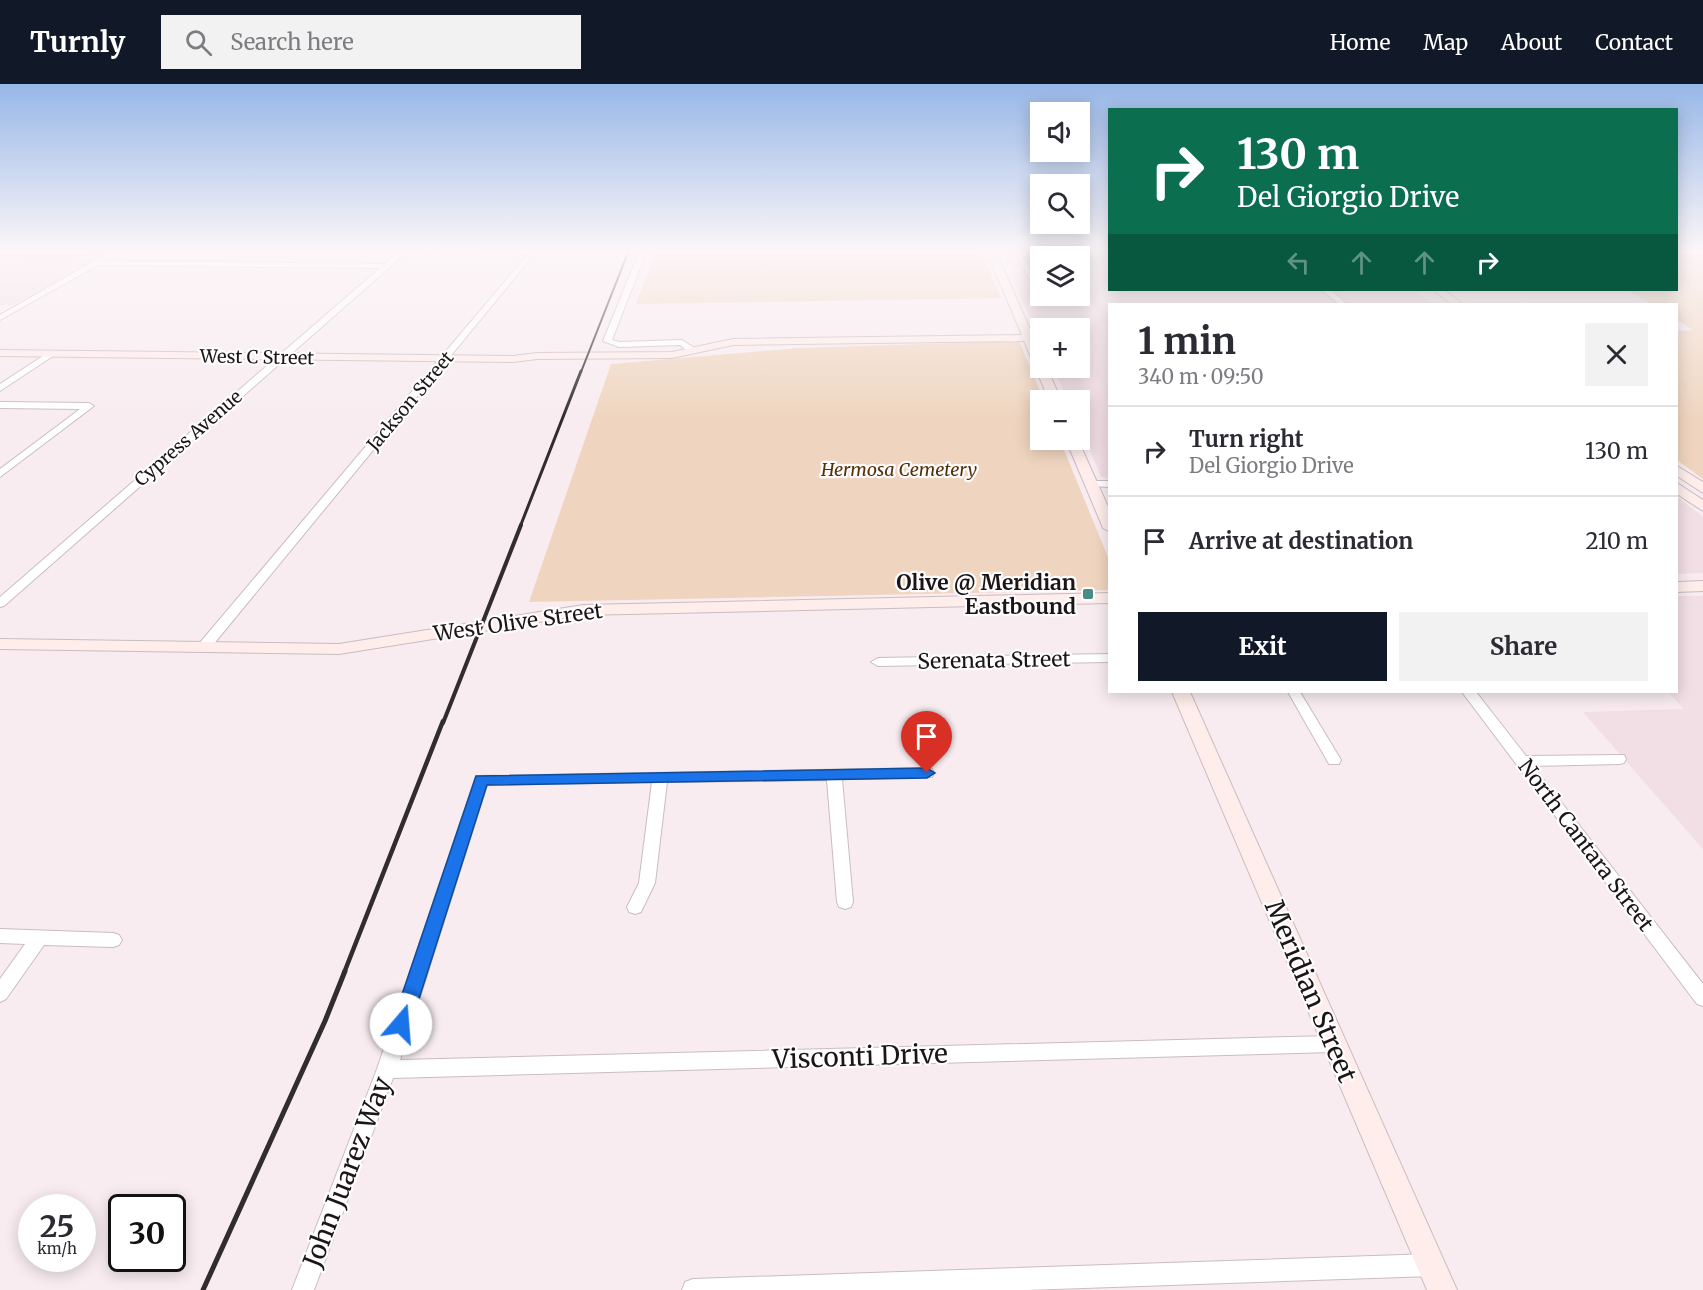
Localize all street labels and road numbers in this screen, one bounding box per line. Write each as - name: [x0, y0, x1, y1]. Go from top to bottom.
- street label: West C Street: [199, 344, 314, 369]
- street label: Jackson Street: [361, 346, 458, 456]
- street label: Cypress Avenue: [129, 385, 247, 491]
- street label: West Olive Street: [431, 597, 604, 647]
- street label: Serenata Street: [917, 645, 1071, 675]
- street label: North Cantara Street: [1512, 754, 1660, 936]
- street label: Meridian Street: [1258, 895, 1364, 1087]
- street label: Visconti Drive: [771, 1036, 948, 1076]
- street label: John Juarez Way: [295, 1071, 399, 1273]

